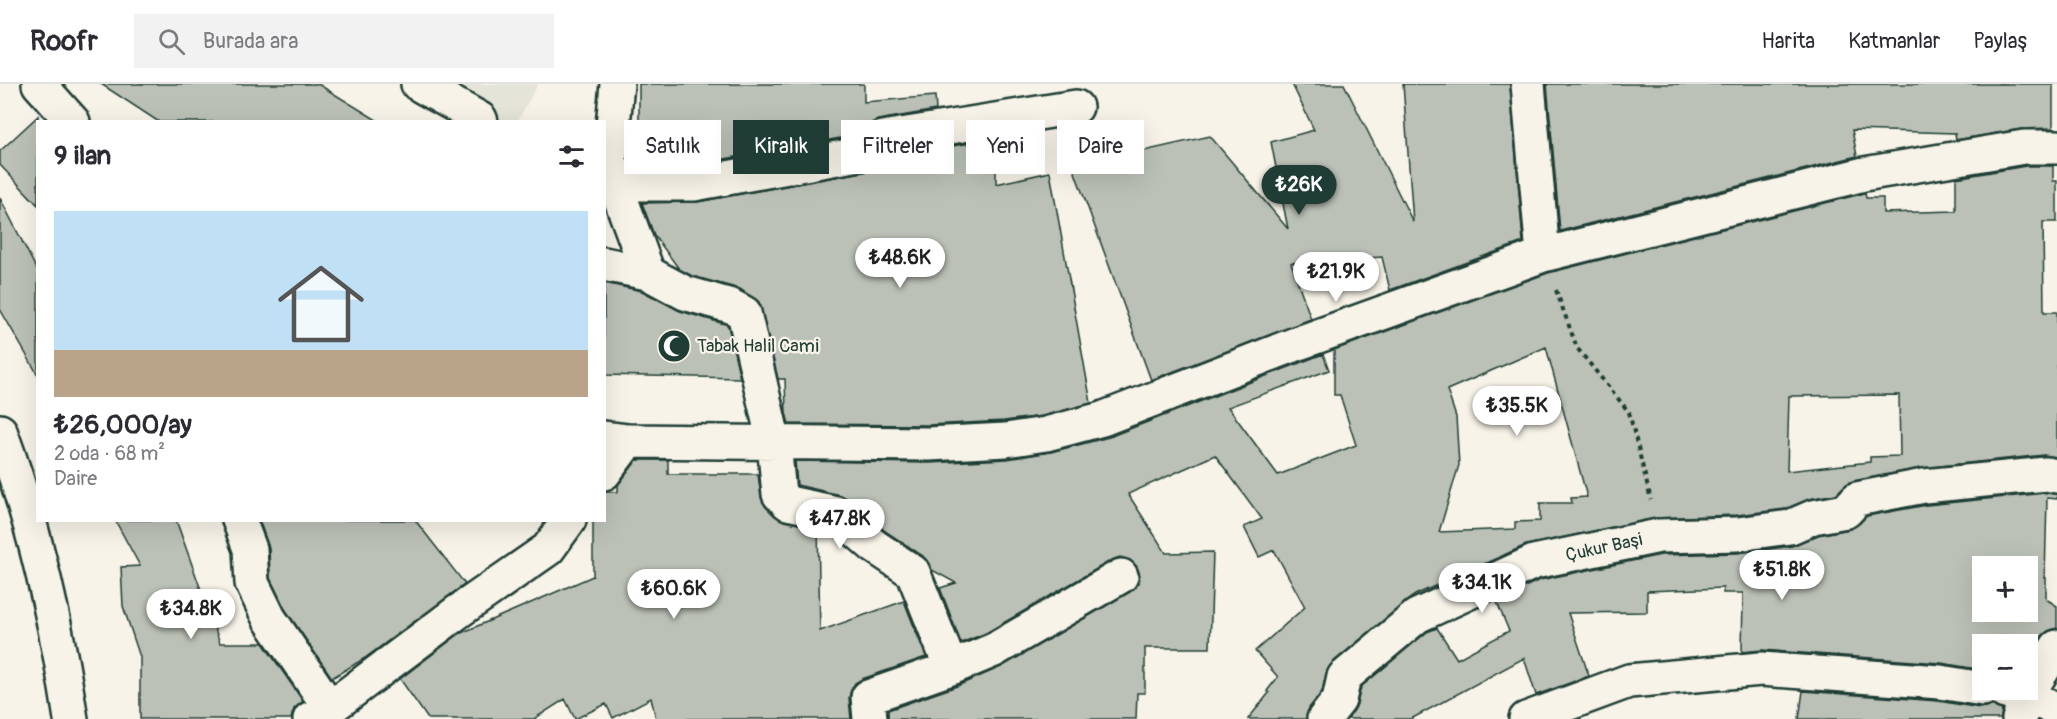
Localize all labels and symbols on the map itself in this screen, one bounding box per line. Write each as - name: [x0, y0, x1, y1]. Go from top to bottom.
- pin: ₺26K: [1263, 165, 1335, 216]
- pin: ₺48.6K: [851, 238, 949, 289]
- pin: ₺21.9K: [1287, 252, 1385, 303]
- mosque icon: Tabak Halil Cami: [656, 328, 692, 364]
- place label: Tabak Halil Cami: [697, 335, 819, 358]
- pin: ₺35.5K: [1468, 386, 1566, 437]
- pin: ₺47.8K: [791, 499, 889, 550]
- street label: Çukur Başi: [1564, 528, 1645, 567]
- pin: ₺51.8K: [1733, 550, 1831, 601]
- pin: ₺34.1K: [1433, 563, 1531, 614]
- pin: ₺60.6K: [625, 569, 723, 620]
- pin: ₺34.8K: [142, 589, 240, 640]

